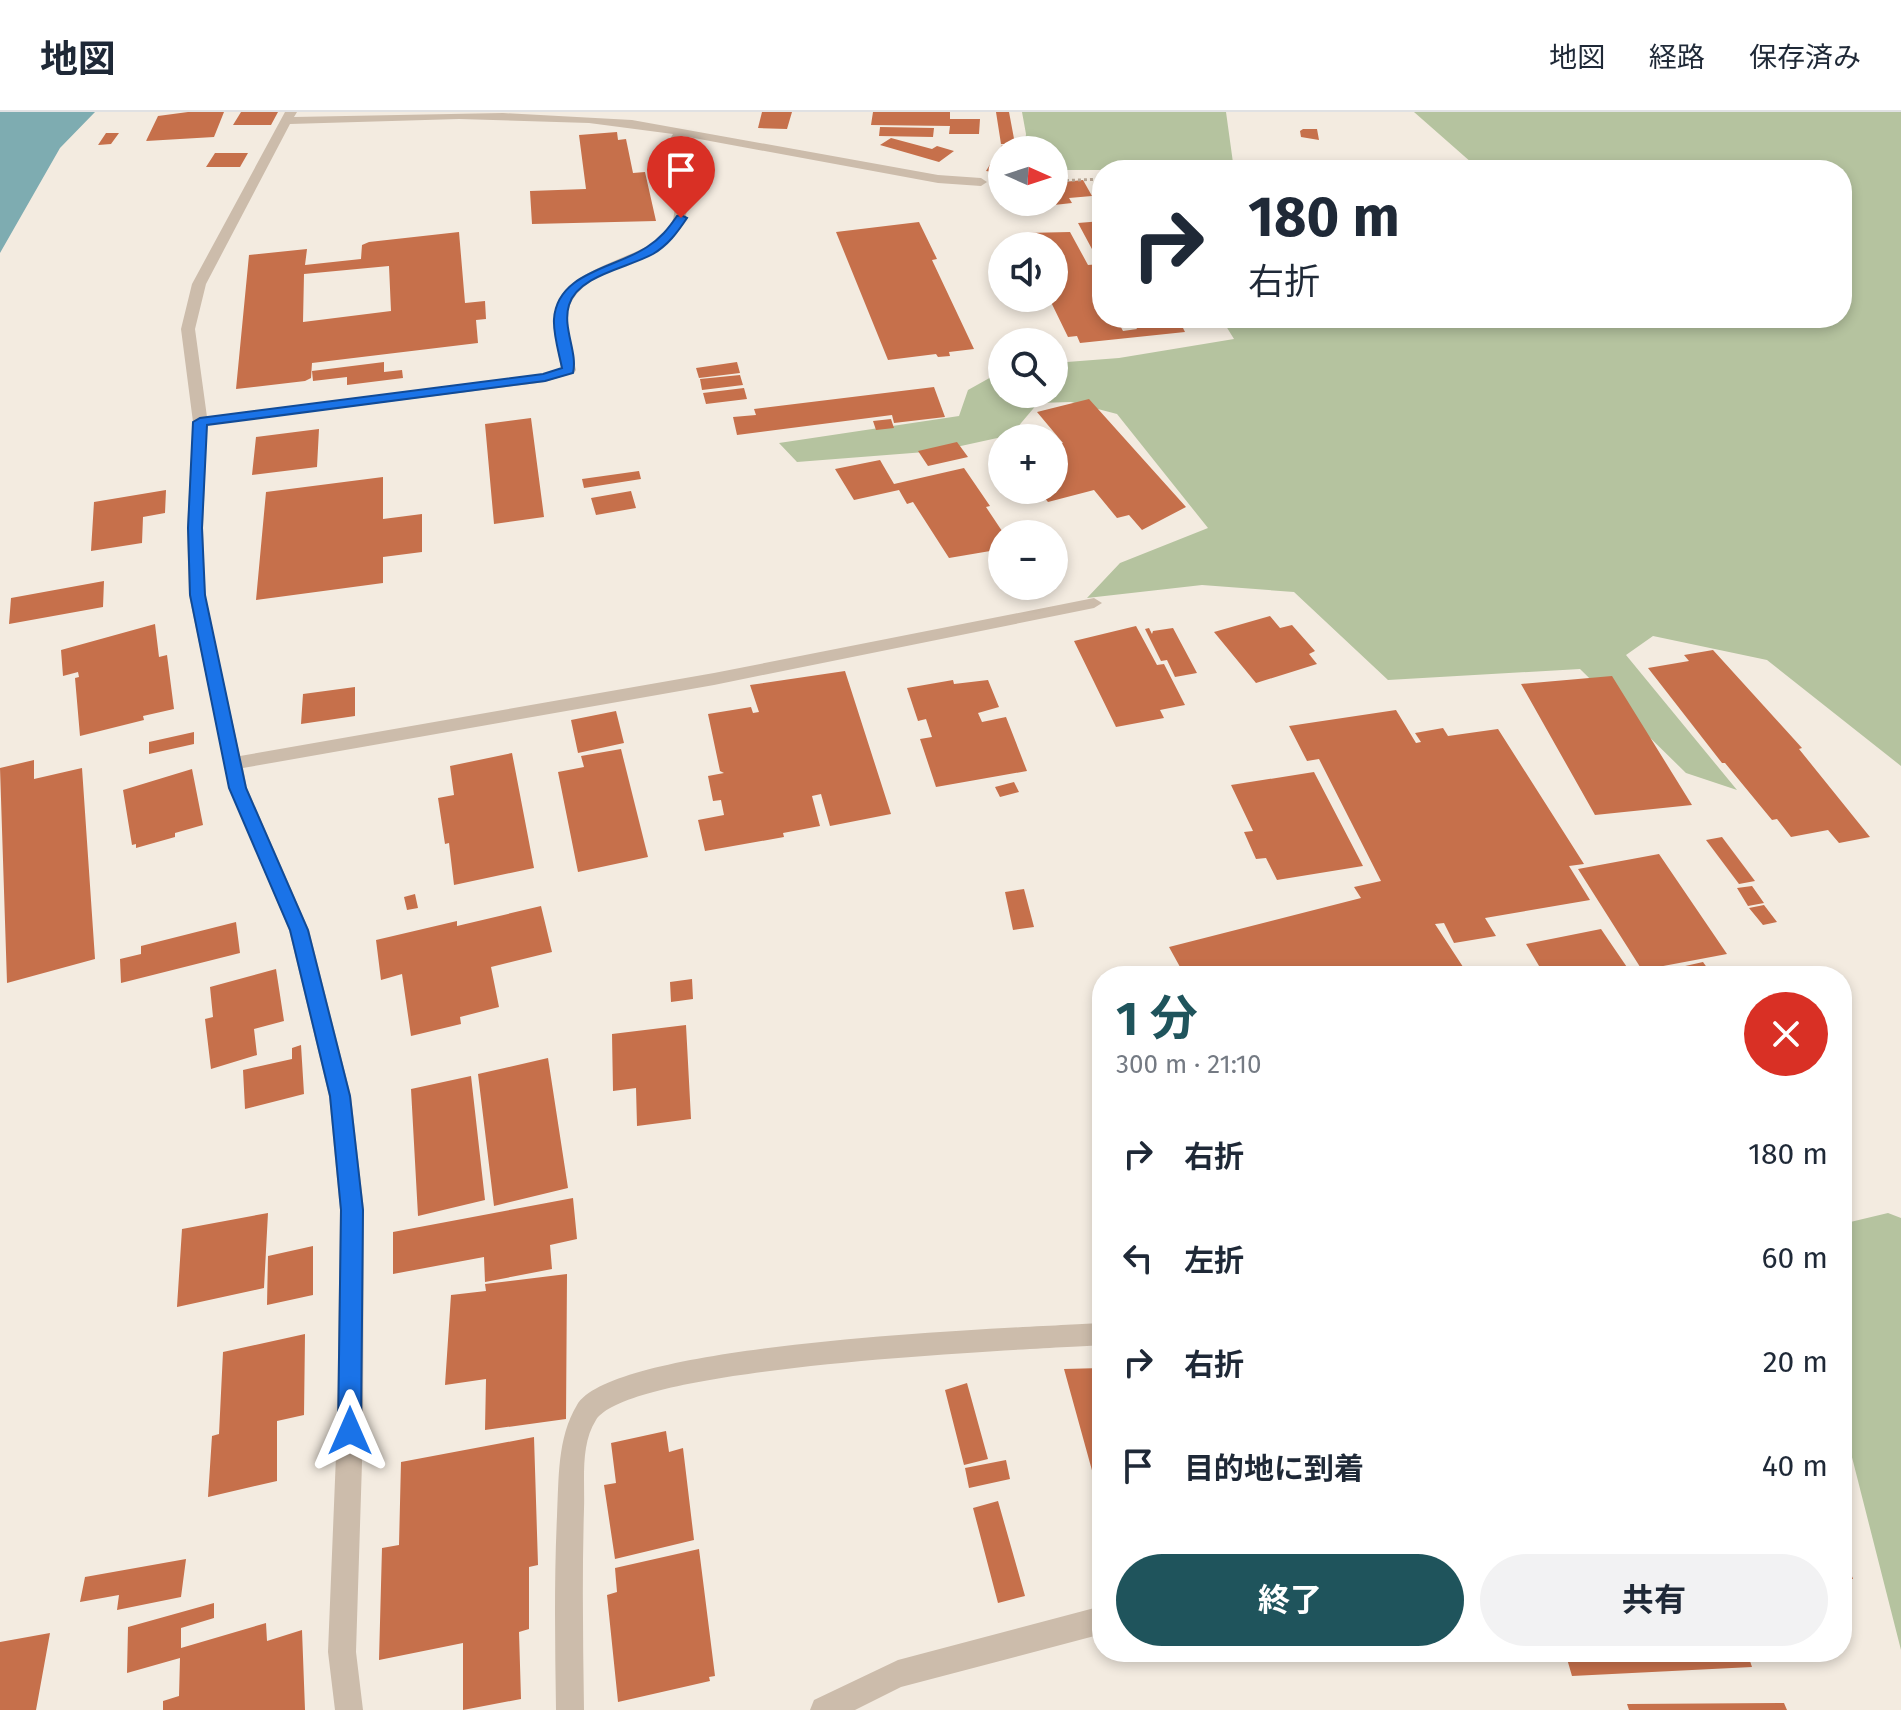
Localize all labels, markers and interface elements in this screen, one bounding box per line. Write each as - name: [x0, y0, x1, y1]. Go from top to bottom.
- text: 地図: [40, 36, 116, 82]
- text: 地図: [1549, 41, 1605, 74]
- text: 経路: [1649, 41, 1705, 74]
- text: 保存済み: [1749, 41, 1861, 74]
- pin: [647, 136, 715, 218]
- north arrow: [988, 136, 1068, 216]
- map controls: [988, 136, 1068, 600]
- icon: arrive: [659, 148, 703, 192]
- text: 180 m: [1248, 184, 1400, 251]
- icon: right: [1116, 192, 1220, 296]
- button: sound: [988, 232, 1068, 312]
- text: 右折: [1248, 260, 1320, 304]
- button: search: [988, 328, 1068, 408]
- button: +: [988, 424, 1068, 504]
- button: −: [988, 520, 1068, 600]
- text: 1 分: [1116, 990, 1198, 1048]
- button: close: [1744, 992, 1828, 1076]
- text: 300 m · 21:10: [1116, 1049, 1262, 1080]
- icon: right: [1116, 1132, 1160, 1176]
- text: 180 m: [1748, 1136, 1828, 1172]
- text: 右折: [1184, 1139, 1244, 1175]
- icon: left: [1116, 1236, 1160, 1280]
- text: 60 m: [1762, 1240, 1828, 1276]
- text: 左折: [1184, 1243, 1244, 1279]
- icon: right: [1116, 1340, 1160, 1384]
- text: 20 m: [1763, 1344, 1828, 1380]
- text: 右折: [1184, 1347, 1244, 1383]
- position arrow: [308, 1389, 392, 1473]
- icon: arrive: [1116, 1444, 1160, 1488]
- text: 40 m: [1762, 1448, 1828, 1484]
- text: 目的地に到着: [1184, 1451, 1364, 1487]
- button: 終了: [1116, 1554, 1464, 1646]
- button: 共有: [1480, 1554, 1828, 1646]

